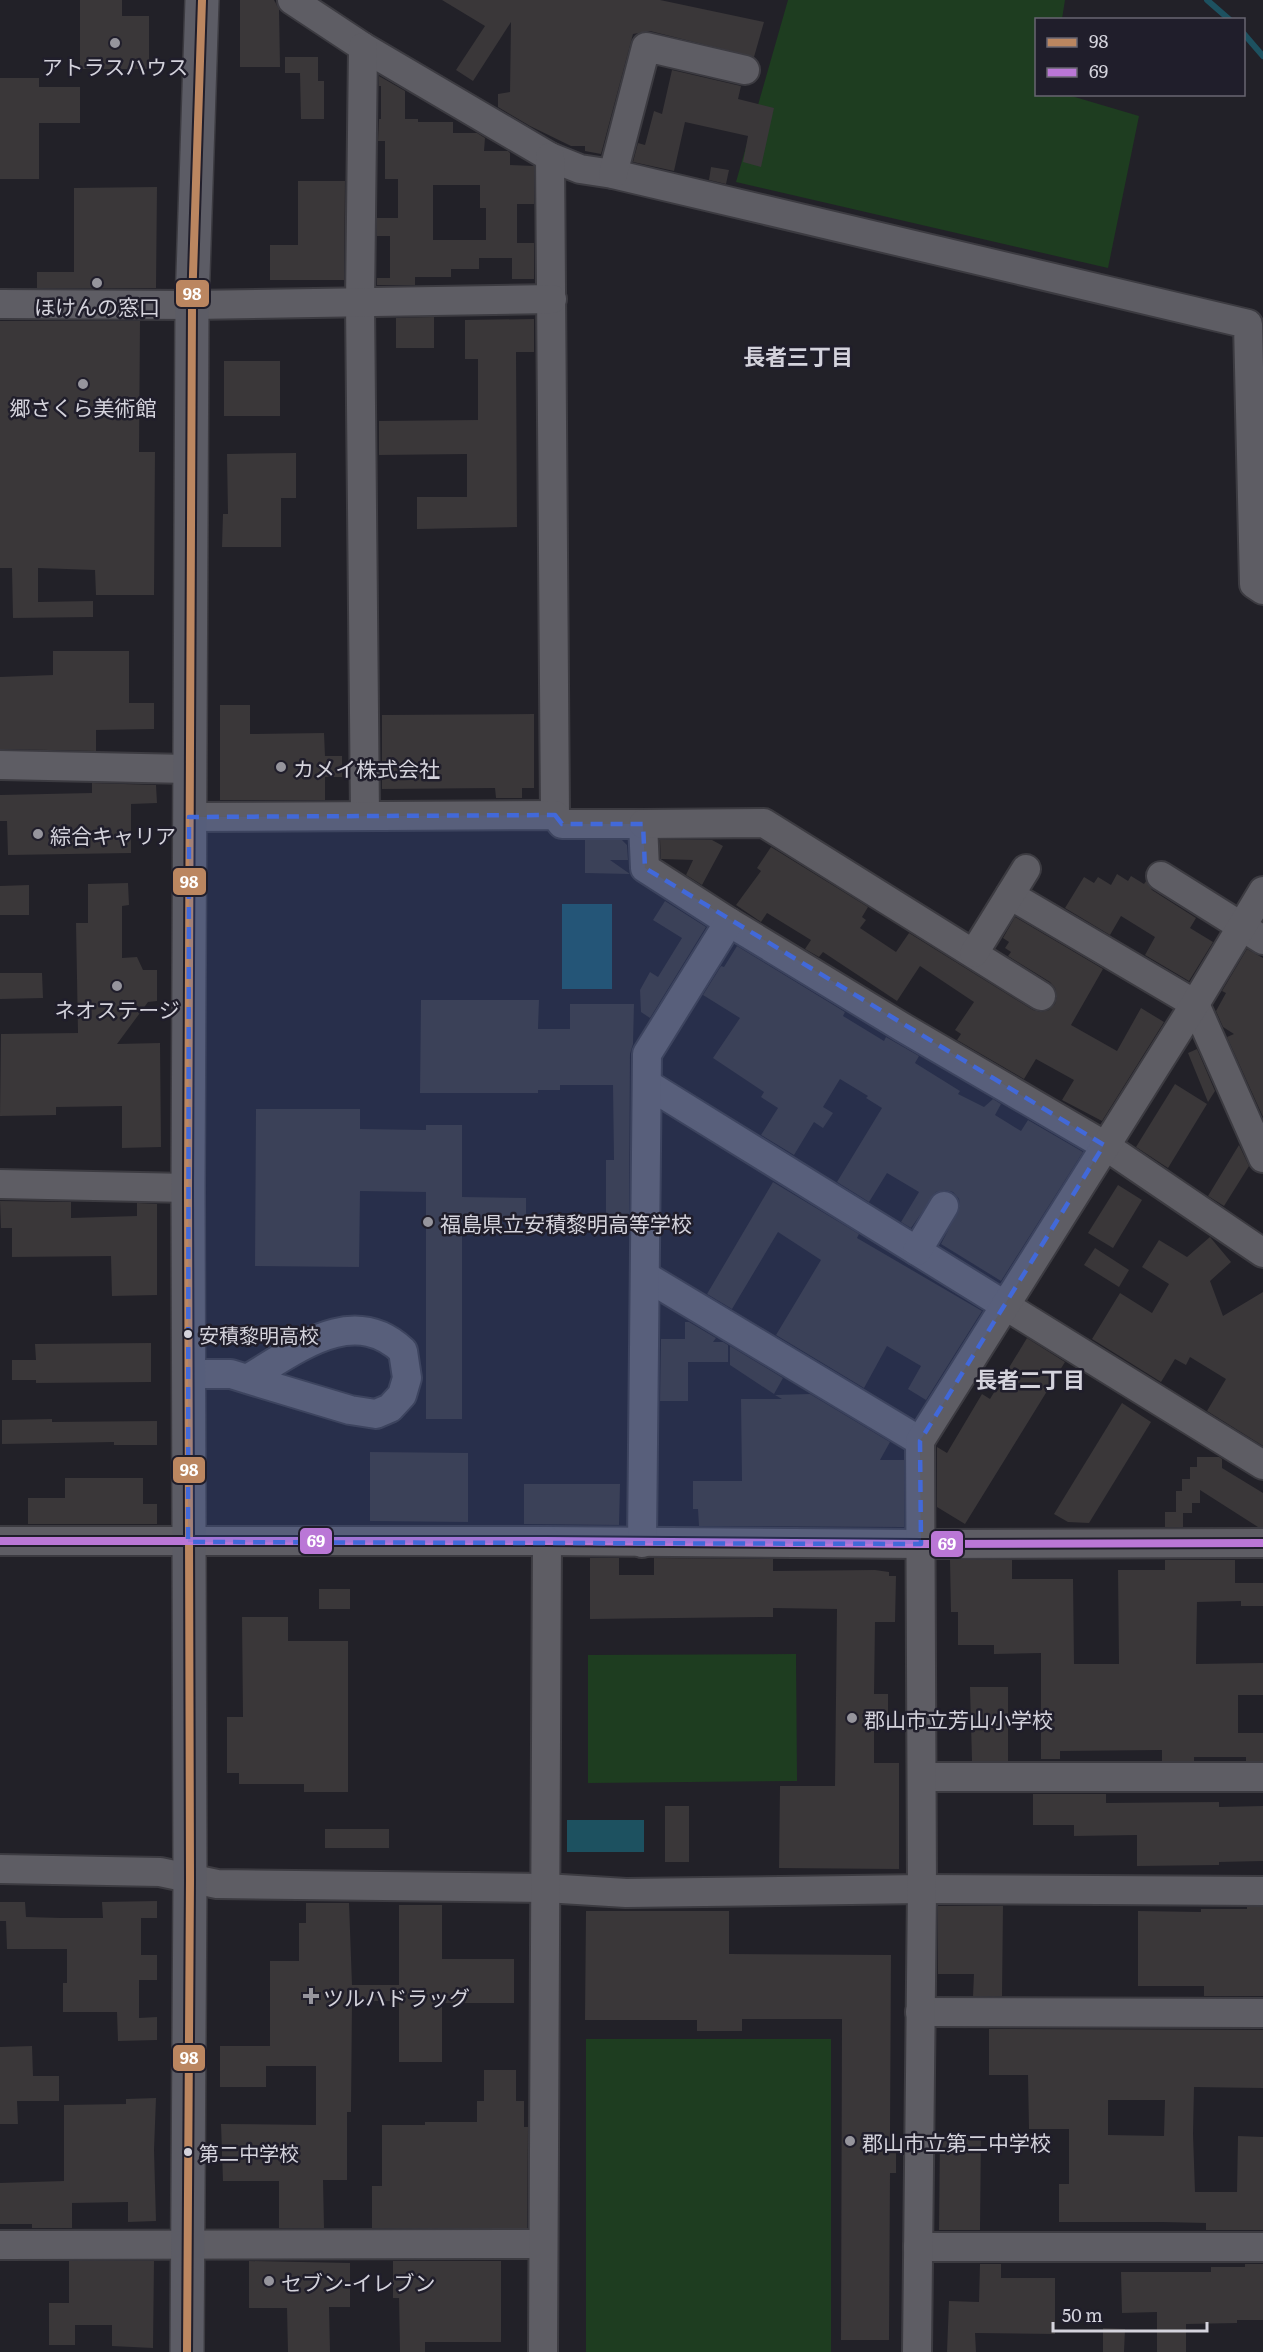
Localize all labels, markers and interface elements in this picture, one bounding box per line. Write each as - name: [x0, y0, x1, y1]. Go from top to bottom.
- legend: [1035, 18, 1245, 96]
- text: 98: [1089, 27, 1108, 54]
- marker: アトラスハウス: [108, 36, 122, 50]
- place label: アトラスハウス: [42, 50, 188, 81]
- text: 69: [1089, 57, 1108, 84]
- marker: ほけんの窓口: [90, 276, 104, 290]
- line badge: 98: [175, 279, 210, 308]
- text: 98: [183, 281, 202, 305]
- place label: ほけんの窓口: [34, 290, 160, 321]
- district label: 長者三丁目: [743, 339, 853, 372]
- marker: 郷さくら美術館: [76, 377, 90, 391]
- place label: 郷さくら美術館: [10, 391, 157, 422]
- place label: カメイ株式会社: [293, 752, 440, 783]
- marker: カメイ株式会社: [274, 760, 288, 774]
- place label: 綜合キャリア: [50, 819, 176, 850]
- marker: 綜合キャリア: [31, 827, 45, 841]
- line badge: 98: [172, 867, 207, 896]
- text: 98: [180, 869, 199, 893]
- marker: ネオステージ: [110, 979, 124, 993]
- place label: ネオステージ: [54, 993, 180, 1024]
- place label: 福島県立安積黎明高等学校: [440, 1207, 692, 1238]
- marker: 福島県立安積黎明高等学校: [421, 1215, 435, 1229]
- place label: 安積黎明高校: [199, 1319, 319, 1349]
- marker: 安積黎明高校: [182, 1328, 194, 1340]
- district label: 長者二丁目: [975, 1362, 1085, 1395]
- line badge: 98: [172, 1456, 206, 1484]
- text: 98: [180, 1457, 199, 1481]
- line badge: 69: [299, 1527, 333, 1555]
- text: 69: [307, 1528, 325, 1552]
- line badge: 69: [930, 1530, 964, 1558]
- text: 69: [938, 1531, 956, 1555]
- place label: 郡山市立芳山小学校: [864, 1703, 1053, 1734]
- marker: 郡山市立芳山小学校: [845, 1711, 859, 1725]
- place label: ツルハドラッグ: [323, 1981, 470, 2012]
- marker: ツルハドラッグ: [304, 1989, 318, 2003]
- line badge: 98: [172, 2044, 206, 2072]
- text: 98: [180, 2045, 199, 2069]
- place label: 郡山市立第二中学校: [862, 2126, 1051, 2157]
- marker: 郡山市立第二中学校: [843, 2134, 857, 2148]
- place label: 第二中学校: [199, 2137, 299, 2167]
- marker: 第二中学校: [182, 2146, 194, 2158]
- place label: セブン-イレブン: [281, 2266, 435, 2297]
- marker: セブン-イレブン: [262, 2274, 276, 2288]
- scale bar: [1053, 2295, 1208, 2333]
- text: 50 m: [1062, 2301, 1103, 2328]

